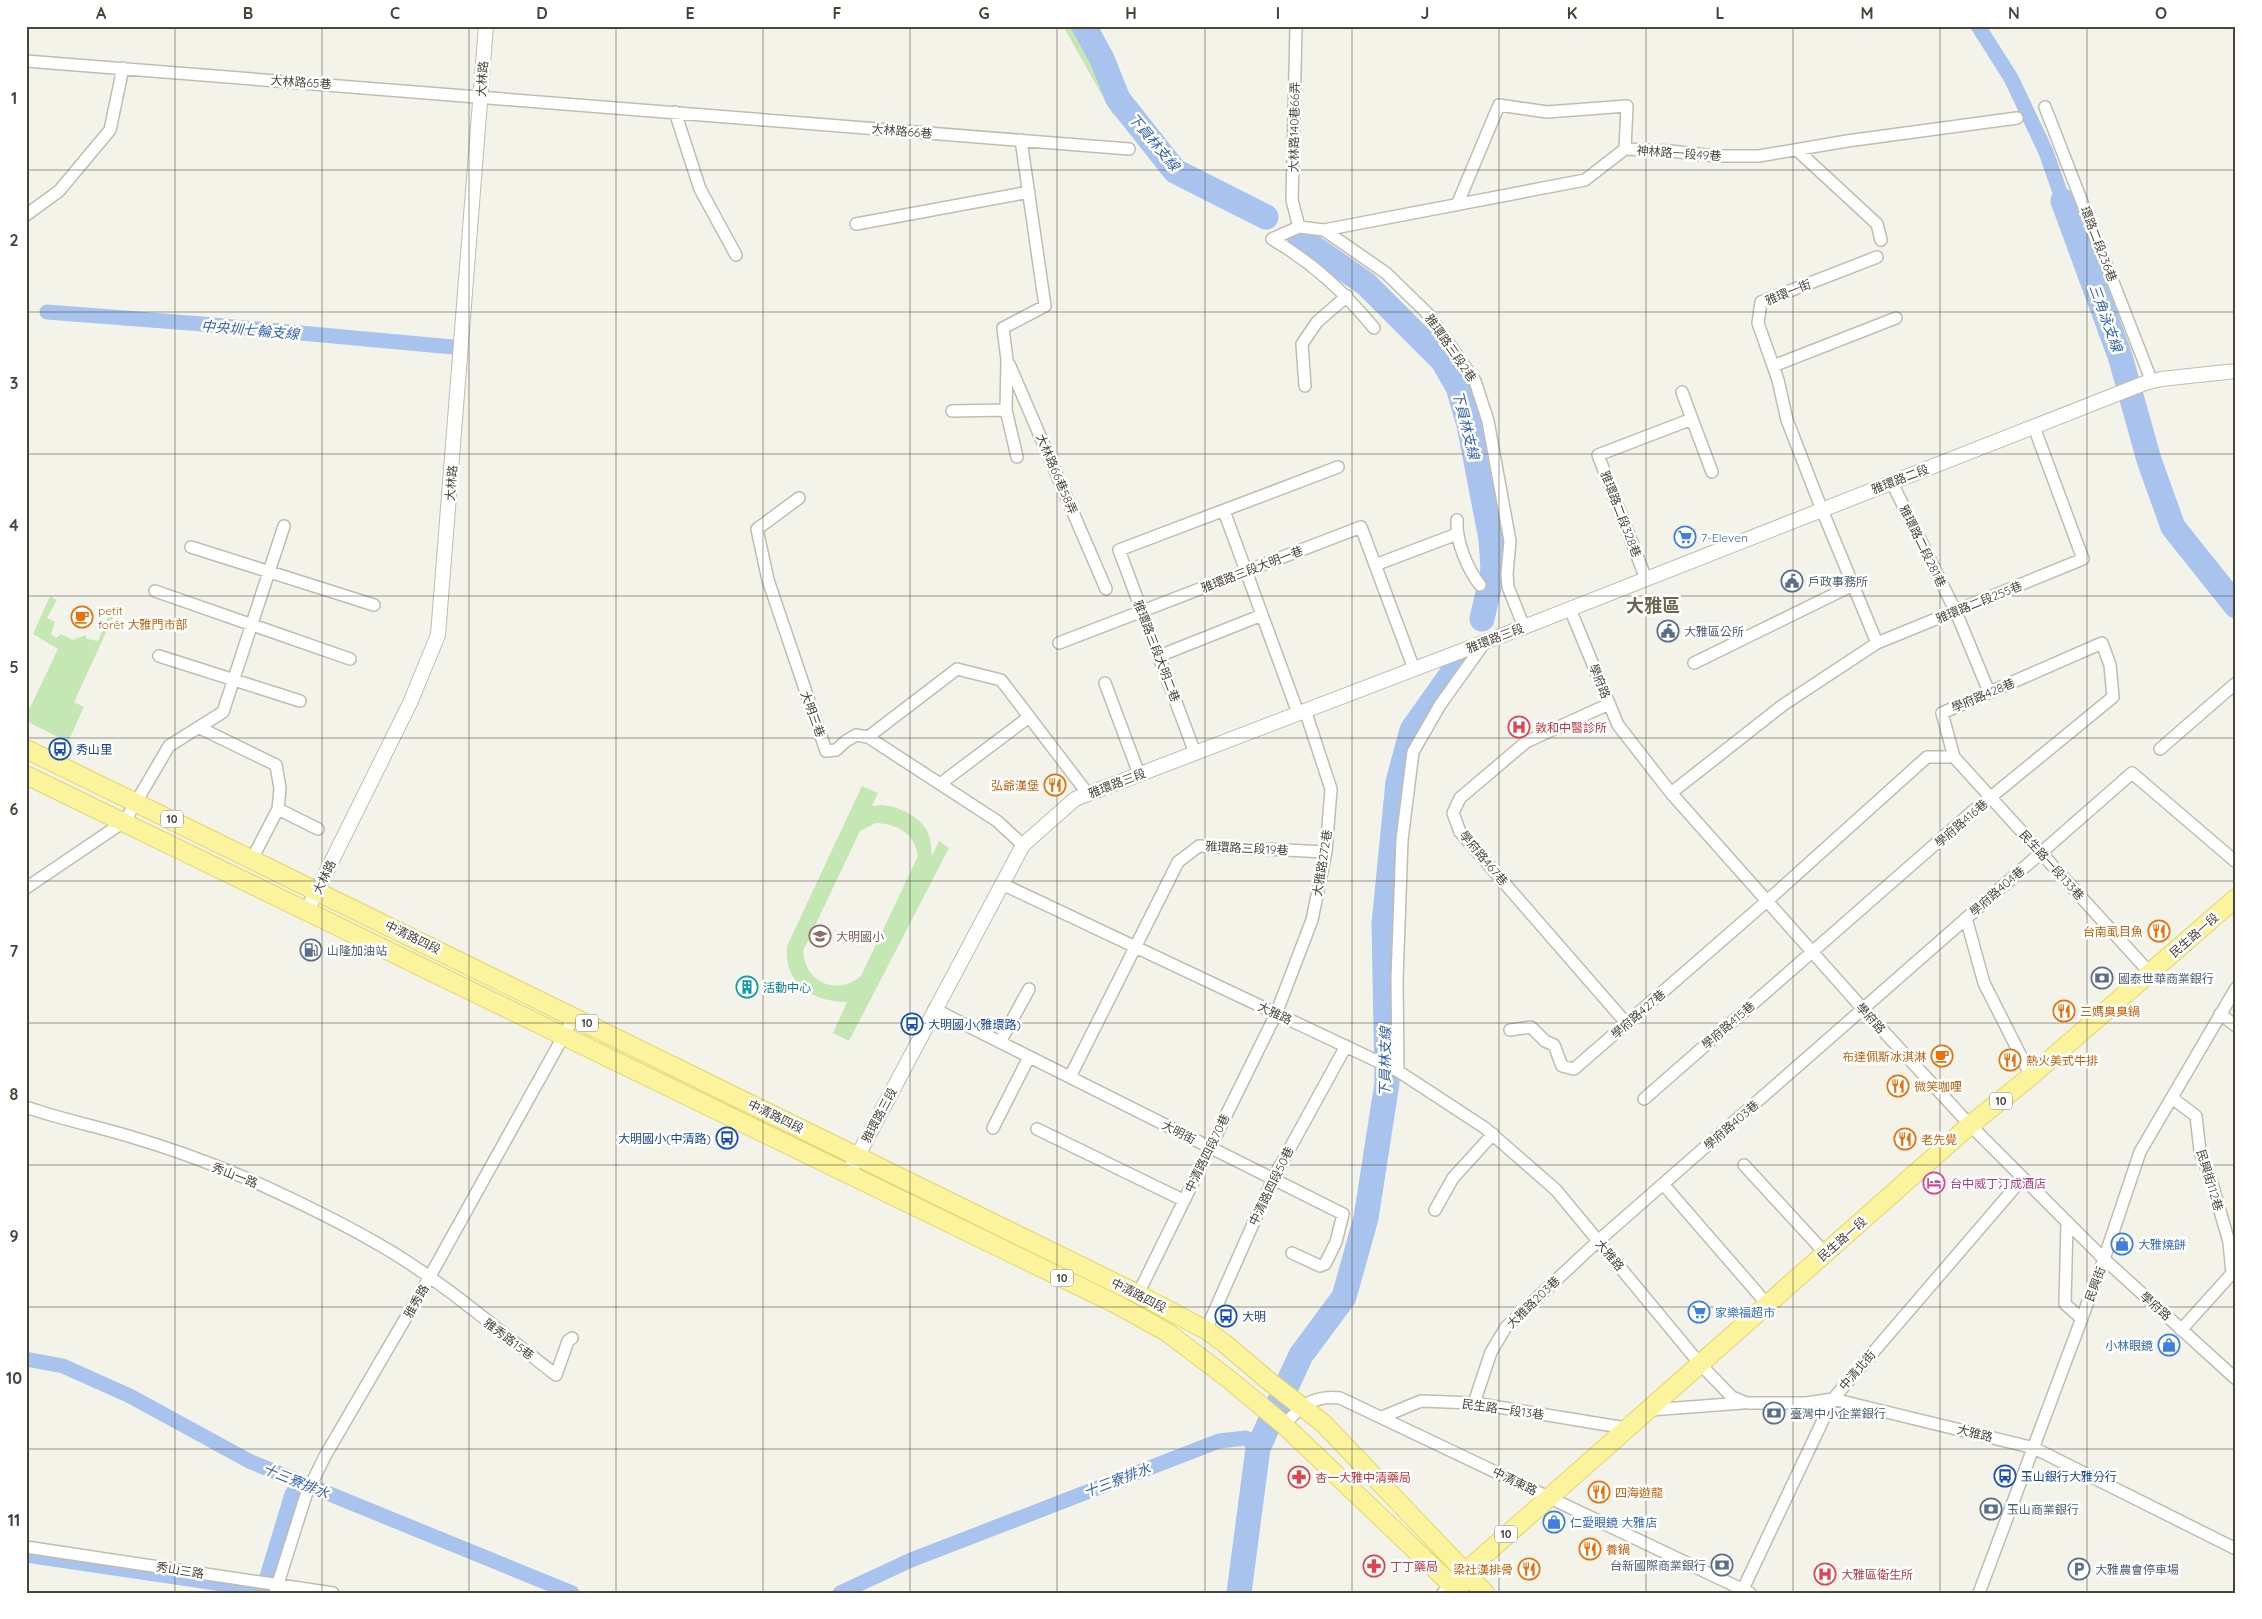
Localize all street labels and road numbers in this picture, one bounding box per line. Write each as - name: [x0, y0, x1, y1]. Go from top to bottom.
- street label: 大林路: [473, 61, 491, 97]
- street label: 大林路65巷: [270, 72, 332, 92]
- street label: 大林路140巷66弄: [1286, 82, 1302, 172]
- street label: 大林路66巷: [871, 121, 933, 141]
- street label: 神林路一段49巷: [1636, 143, 1722, 163]
- street label: 環路二段236巷: [2078, 204, 2120, 284]
- street label: 雅環一街: [1763, 276, 1813, 308]
- street label: 雅環路三段2巷: [1422, 311, 1480, 385]
- street label: 大林路66巷58弄: [1033, 432, 1081, 516]
- street label: 雅環路二段: [1869, 461, 1931, 497]
- street label: 大林路: [442, 464, 460, 502]
- street label: 雅環路二段328巷: [1598, 469, 1644, 559]
- street label: 雅環路二段281巷: [1897, 502, 1949, 590]
- street label: 雅環路三段大明一巷: [1199, 543, 1305, 595]
- street label: 雅環路二段255巷: [1934, 578, 2024, 626]
- street label: 雅環路三段大明二巷: [1131, 598, 1183, 704]
- street label: 雅環路三段: [1464, 620, 1526, 656]
- street label: 學府路: [1586, 661, 1614, 701]
- street label: 學府路428巷: [1949, 675, 2017, 715]
- street label: 大明三巷: [798, 689, 828, 739]
- street label: 雅環路三段: [1086, 765, 1148, 801]
- street label: 學府路416巷: [1931, 796, 1991, 850]
- road number: 10: [161, 811, 183, 828]
- street label: 民生路一段133巷: [2017, 827, 2087, 903]
- street label: 學府路467巷: [1457, 828, 1511, 888]
- street label: 大雅路272巷: [1309, 829, 1335, 897]
- street label: 雅環路三段19巷: [1205, 838, 1289, 858]
- street label: 大林路: [309, 858, 339, 896]
- street label: 學府路404巷: [1966, 863, 2028, 919]
- street label: 民生路一段: [2166, 910, 2222, 960]
- street label: 中清路四段: [383, 917, 443, 957]
- street label: 學府路427巷: [1608, 986, 1668, 1042]
- street label: 學府路415巷: [1698, 998, 1758, 1052]
- street label: 大雅路: [1256, 999, 1294, 1027]
- street label: 學府路: [1853, 1000, 1889, 1036]
- road number: 10: [576, 1014, 598, 1032]
- street label: 雅環路三段: [858, 1085, 900, 1145]
- road number: 10: [1990, 1092, 2012, 1110]
- street label: 中清路四段: [746, 1096, 806, 1136]
- street label: 學府路403巷: [1701, 1097, 1761, 1153]
- street label: 中清路四段70巷: [1182, 1111, 1232, 1195]
- street label: 大明街: [1160, 1117, 1198, 1147]
- street label: 中清路四段50巷: [1245, 1144, 1297, 1228]
- street label: 民興街112巷: [2194, 1147, 2226, 1213]
- street label: 秀山一路: [210, 1159, 260, 1191]
- street label: 民生路一段: [1814, 1214, 1870, 1264]
- street label: 大雅路: [1593, 1236, 1627, 1274]
- street label: 民興街: [2082, 1265, 2108, 1303]
- road number: 10: [1051, 1270, 1073, 1286]
- street label: 大雅路203巷: [1503, 1273, 1563, 1331]
- street label: 中清路四段: [1109, 1275, 1169, 1315]
- street label: 雅秀路: [401, 1282, 431, 1320]
- street label: 學府路: [2138, 1288, 2174, 1324]
- street label: 雅秀路15巷: [481, 1315, 537, 1363]
- street label: 中清北街: [1836, 1347, 1878, 1393]
- street label: 民生路一段13巷: [1461, 1396, 1545, 1422]
- street label: 大雅路: [1956, 1421, 1994, 1445]
- street label: 中清東路: [1490, 1464, 1540, 1498]
- road number: 10: [1495, 1526, 1517, 1542]
- street label: 秀山三路: [155, 1559, 205, 1581]

